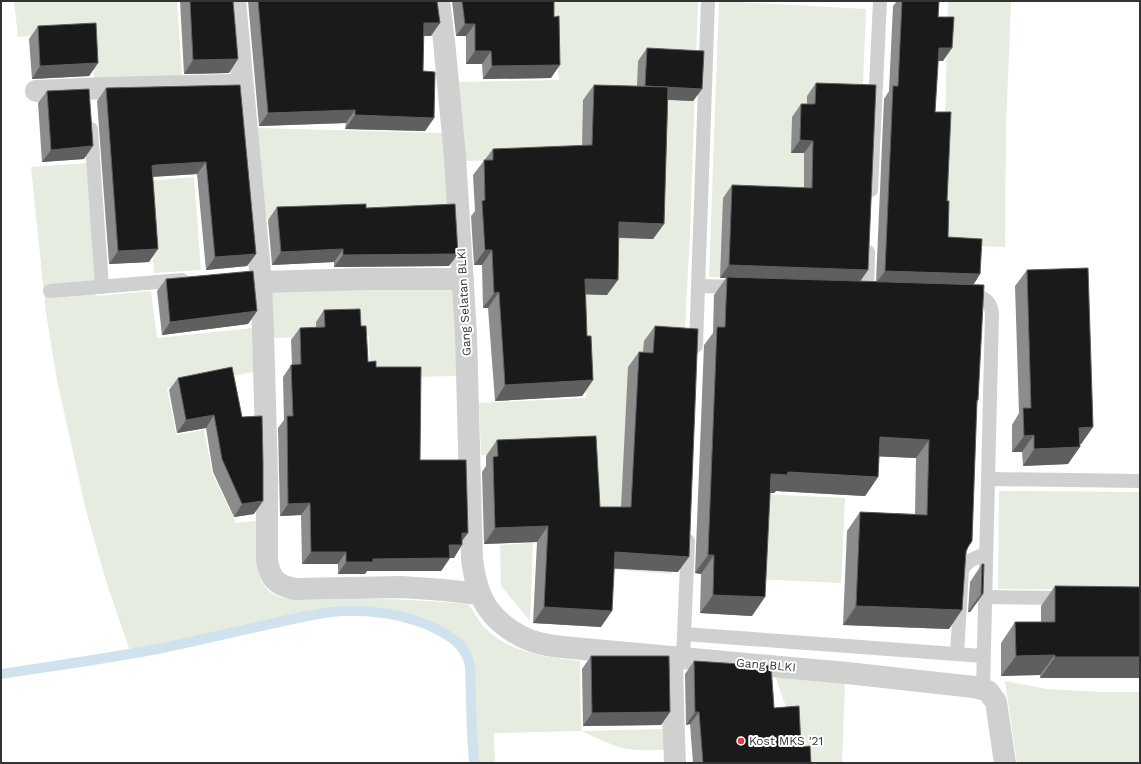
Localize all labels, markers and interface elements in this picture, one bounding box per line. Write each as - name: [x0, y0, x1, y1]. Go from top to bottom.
- street label: Gang Selatan BLKI: [454, 248, 474, 356]
- street label: Gang BLKI: [736, 655, 796, 675]
- place label: Kost MKS '21: [749, 734, 823, 748]
- marker: Kost MKS '21: [736, 736, 746, 746]

